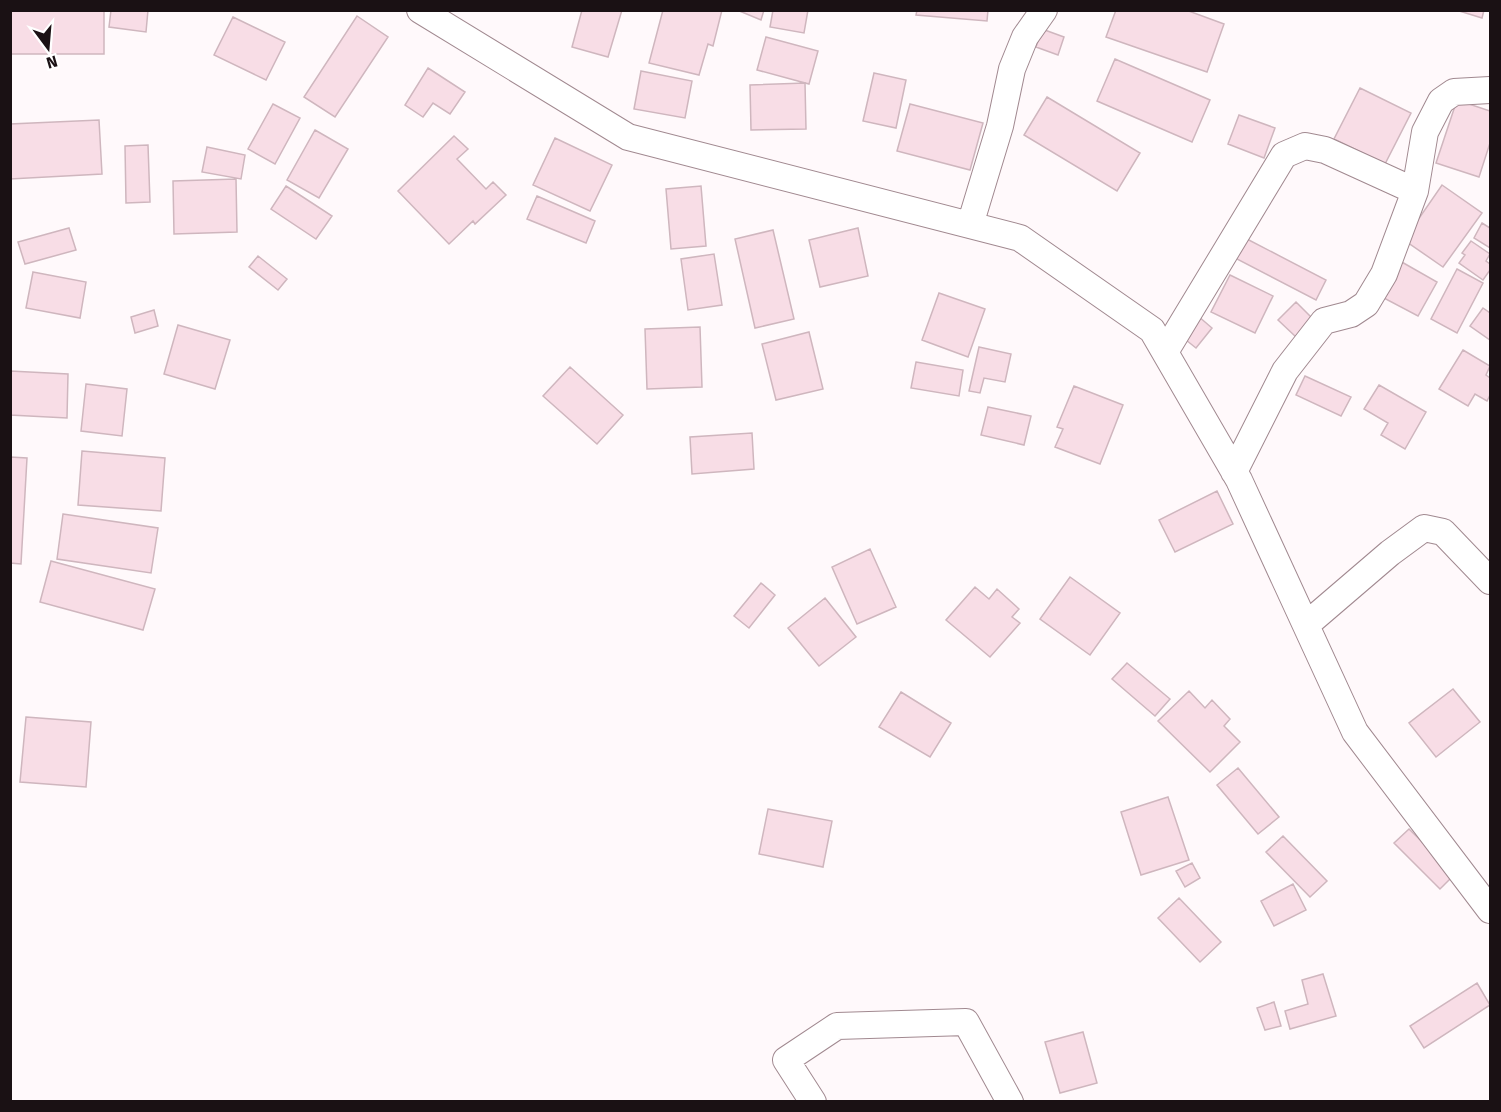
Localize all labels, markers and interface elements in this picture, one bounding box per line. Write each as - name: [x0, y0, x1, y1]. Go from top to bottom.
- north arrow: [18, 18, 78, 78]
- text: N: [44, 51, 60, 73]

